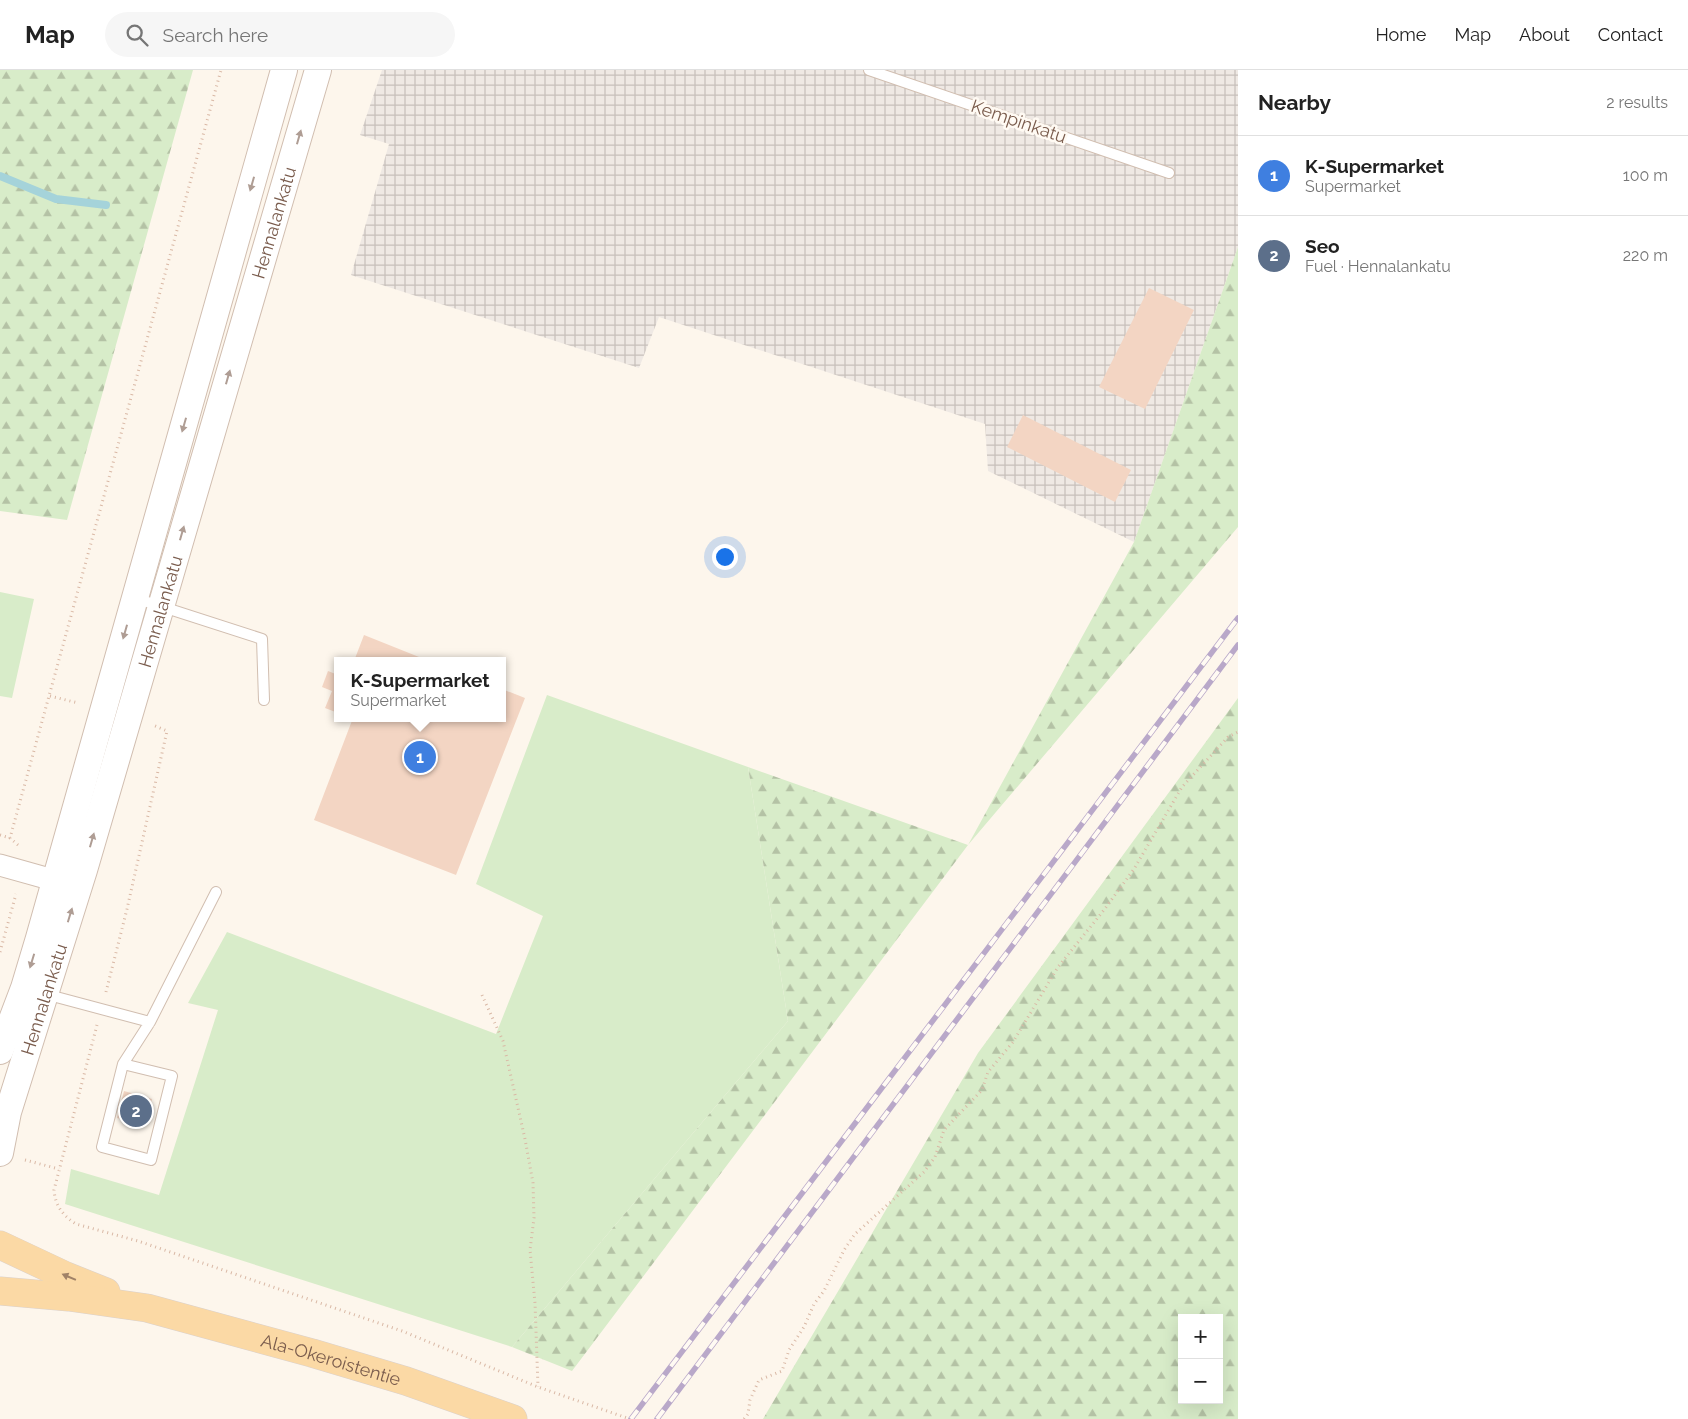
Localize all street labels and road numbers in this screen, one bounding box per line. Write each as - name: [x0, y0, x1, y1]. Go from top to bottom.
- street label: Kempinkatu: [968, 95, 1070, 147]
- street label: Hennalankatu: [247, 164, 300, 281]
- street label: Hennalankatu: [133, 553, 186, 670]
- street label: Hennalankatu: [16, 941, 71, 1058]
- street label: Ala-Okeroistentie: [259, 1329, 404, 1389]

